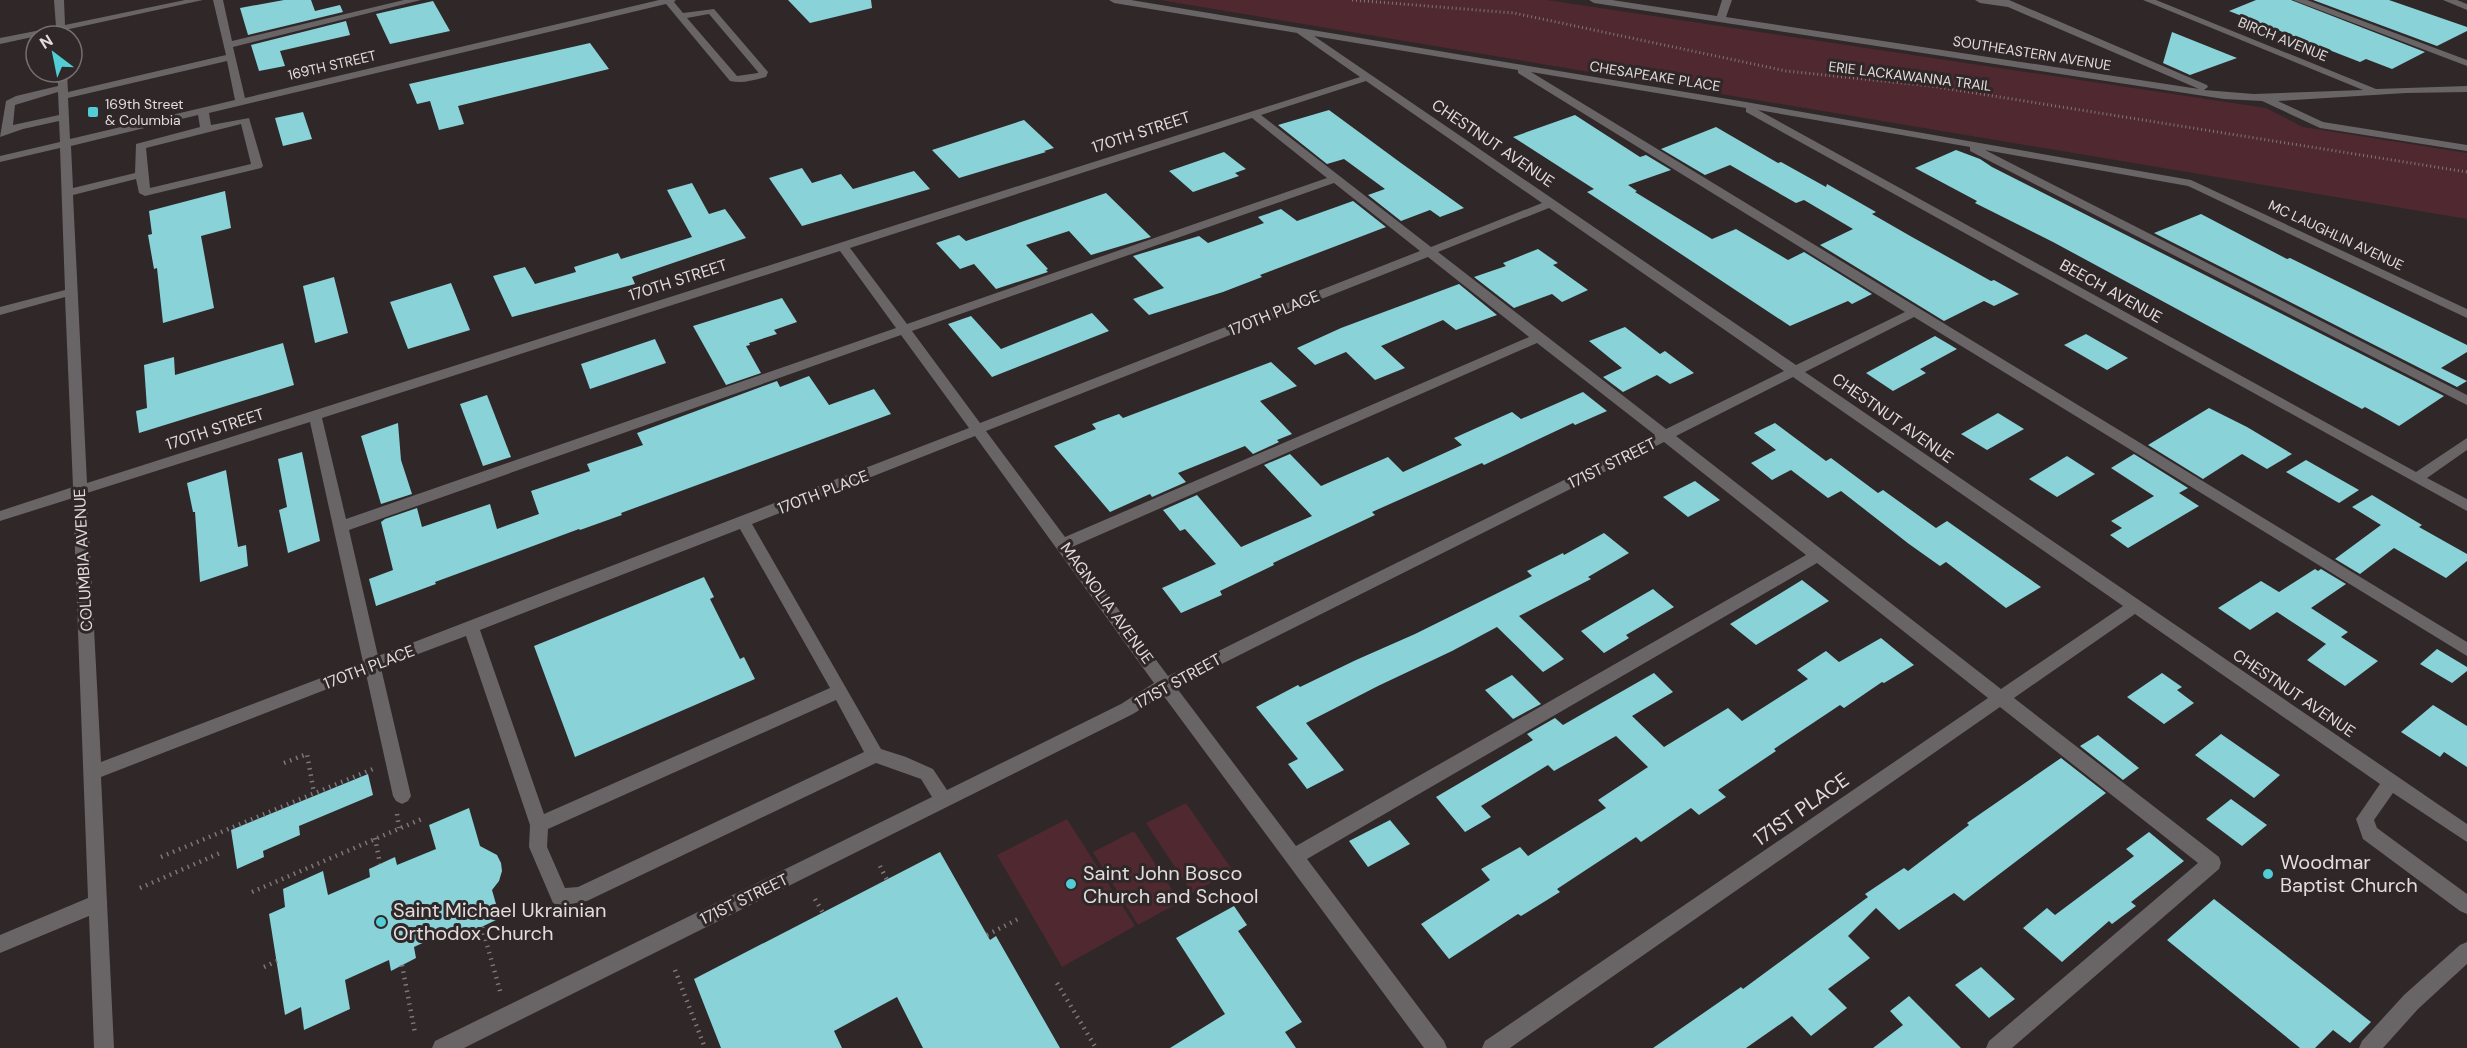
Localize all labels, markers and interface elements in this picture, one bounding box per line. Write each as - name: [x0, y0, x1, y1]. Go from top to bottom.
- street label: BIRCH AVENUE: [2235, 13, 2331, 65]
- north arrow: [24, 24, 84, 84]
- text: N: [36, 30, 57, 54]
- street label: SOUTHEASTERN AVENUE: [1952, 32, 2113, 74]
- street label: 169TH STREET: [286, 46, 378, 84]
- street label: CHESAPEAKE PLACE: [1588, 57, 1722, 95]
- street label: ERIE LACKAWANNA TRAIL: [1827, 57, 1993, 95]
- street label: CHESTNUT AVENUE: [1428, 94, 1558, 192]
- place label: 169th Street & Columbia: [105, 95, 184, 129]
- marker: 169th Street & Columbia: [86, 105, 100, 119]
- street label: 170TH STREET: [1089, 106, 1193, 158]
- street label: MC LAUGHLIN AVENUE: [2266, 196, 2407, 274]
- street label: 170TH STREET: [626, 254, 730, 306]
- street label: BEECH AVENUE: [2056, 254, 2166, 328]
- street label: 170TH PLACE: [1226, 285, 1322, 341]
- street label: CHESTNUT AVENUE: [1828, 368, 1958, 468]
- street label: 170TH STREET: [163, 403, 267, 455]
- street label: 171ST STREET: [1565, 433, 1659, 493]
- street label: 170TH PLACE: [774, 465, 872, 519]
- street label: COLUMBIA AVENUE: [69, 488, 97, 632]
- street label: MAGNOLIA AVENUE: [1056, 538, 1158, 668]
- street label: 170TH PLACE: [320, 640, 418, 694]
- street label: CHESTNUT AVENUE: [2229, 644, 2359, 742]
- street label: 171ST STREET: [1131, 649, 1225, 713]
- street label: 171ST PLACE: [1748, 766, 1854, 852]
- place label: Woodmar Baptist Church: [2280, 849, 2418, 898]
- place label: Saint John Bosco Church and School: [1083, 860, 1259, 909]
- marker: Woodmar Baptist Church: [2261, 867, 2275, 881]
- street label: 171ST STREET: [697, 869, 791, 929]
- marker: Saint John Bosco Church and School: [1064, 877, 1078, 891]
- place label: Saint Michael Ukrainian Orthodox Church: [393, 897, 606, 946]
- marker: Saint Michael Ukrainian Orthodox Church: [374, 915, 388, 929]

